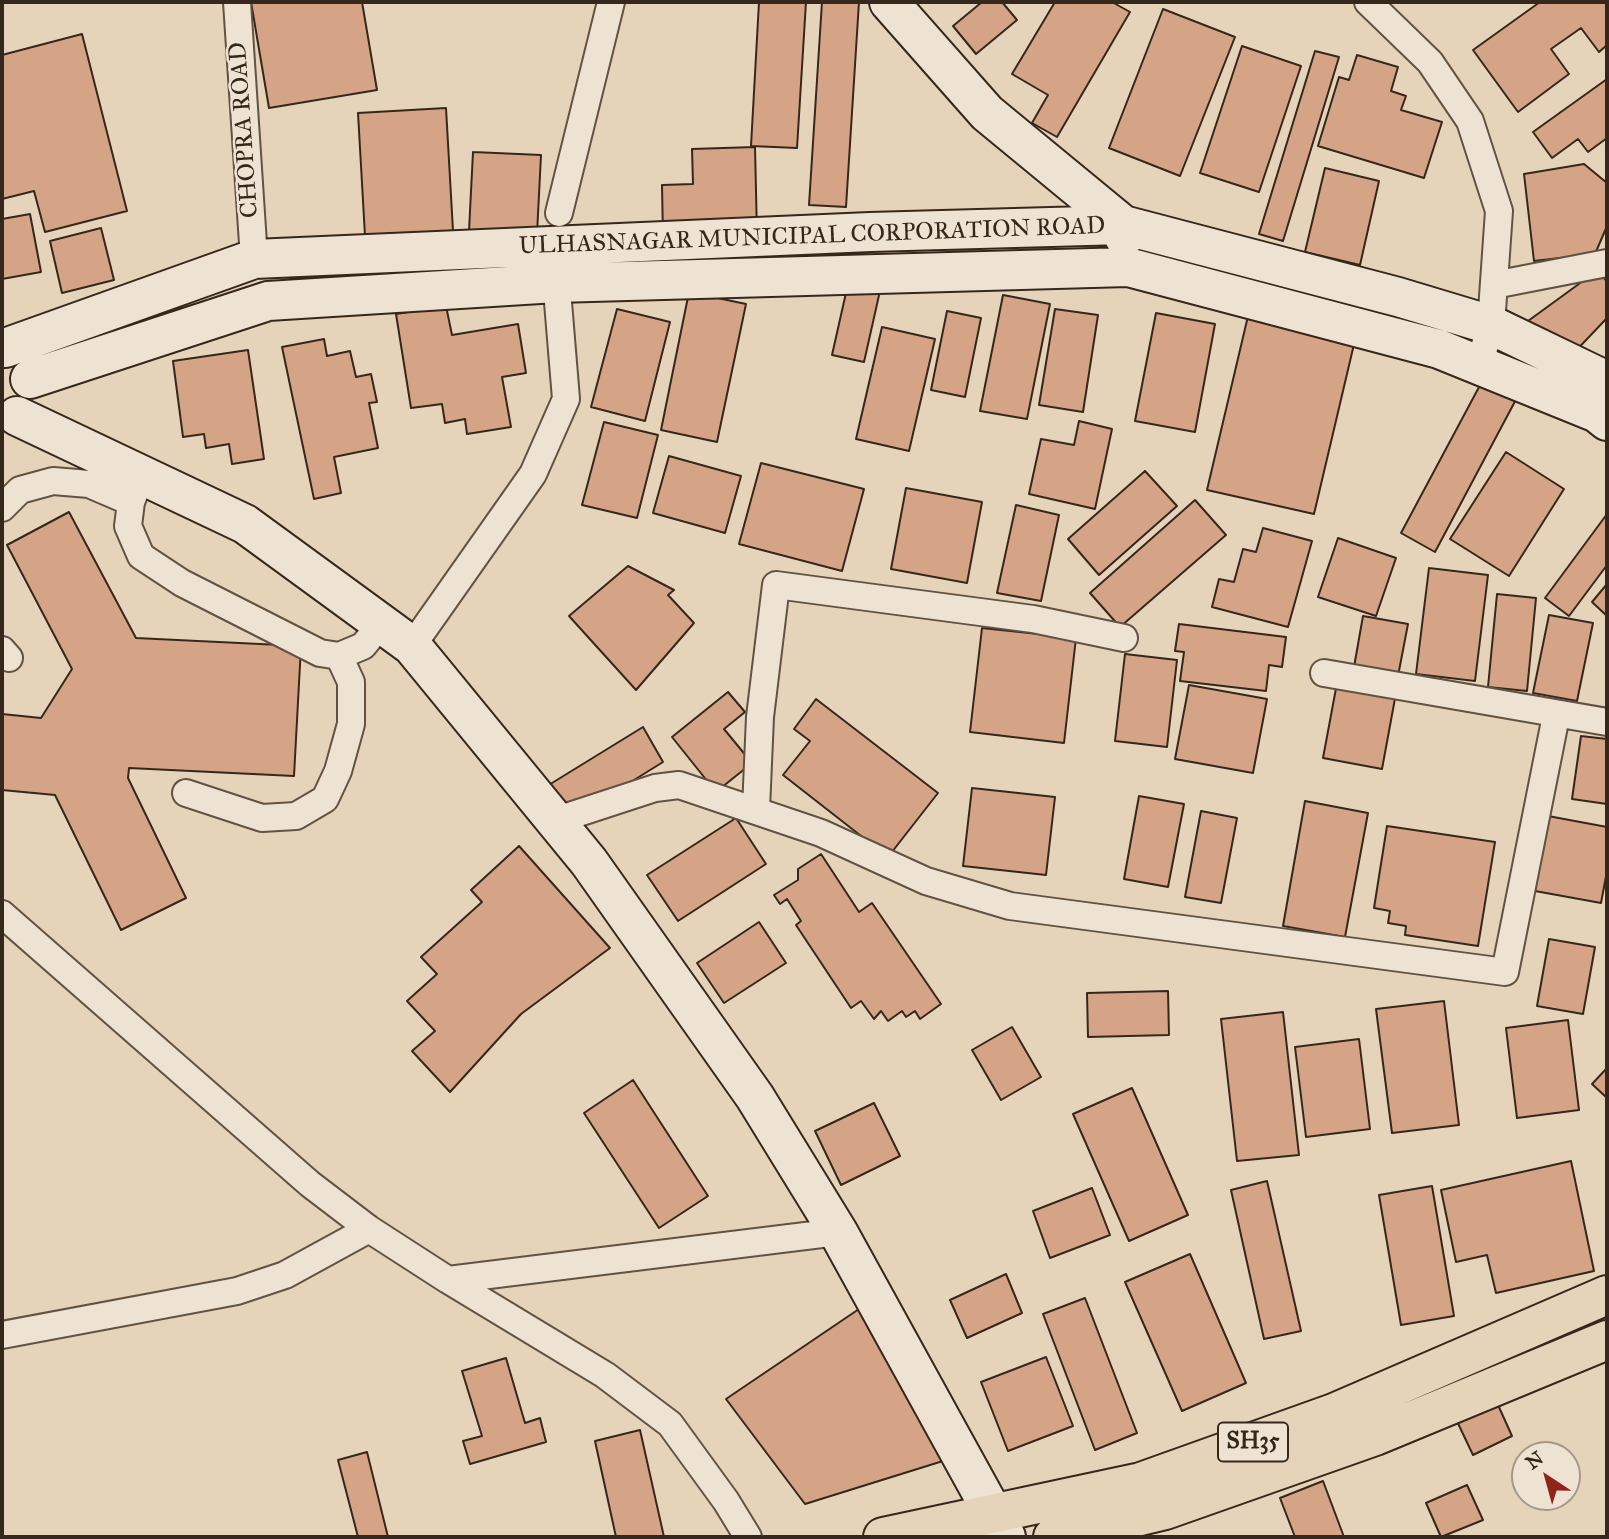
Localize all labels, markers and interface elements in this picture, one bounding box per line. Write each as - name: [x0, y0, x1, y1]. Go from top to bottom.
- street label: CHOPRA ROAD: [224, 41, 266, 219]
- street label: ULHASNAGAR MUNICIPAL CORPORATION ROAD: [518, 212, 1106, 262]
- road number: SH35: [1218, 1422, 1288, 1462]
- north arrow: [1511, 1441, 1581, 1511]
- text: N: [1521, 1446, 1548, 1474]

